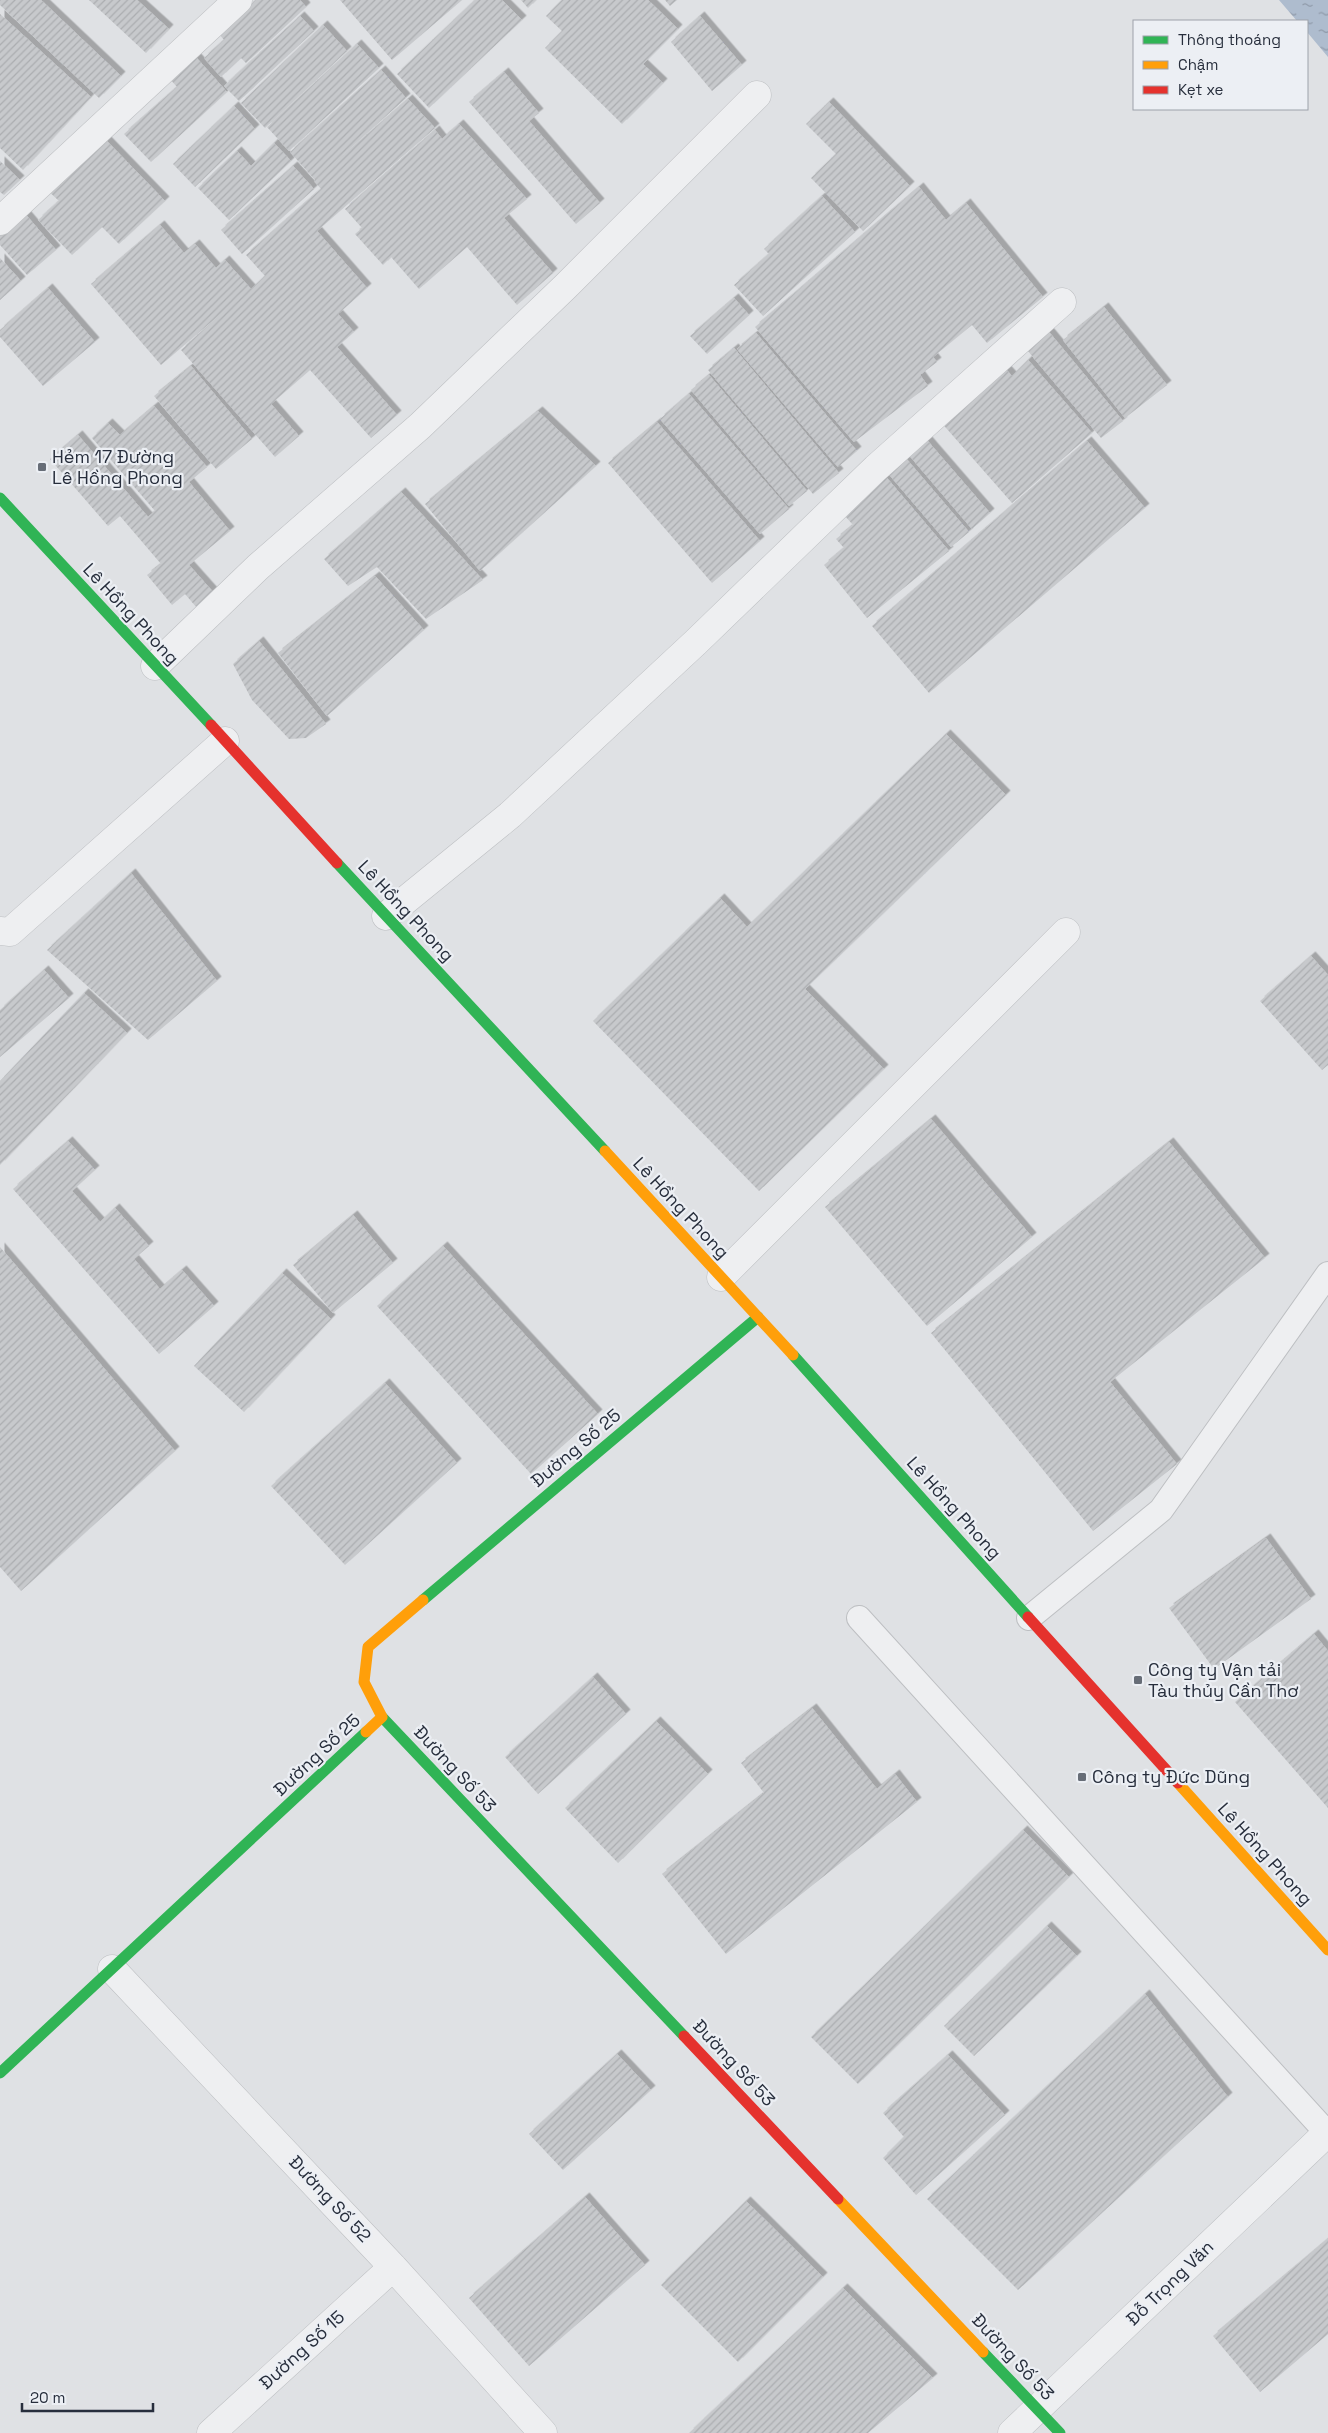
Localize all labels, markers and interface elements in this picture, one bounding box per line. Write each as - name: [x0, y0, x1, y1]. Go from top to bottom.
- legend: [1133, 20, 1308, 110]
- text: Thông thoáng: [1178, 30, 1281, 49]
- text: Chậm: [1178, 55, 1218, 74]
- text: Kẹt xe: [1178, 80, 1224, 99]
- place label: Hẻm 17 Đường Lê Hồng Phong: [52, 445, 183, 489]
- marker: Hẻm 17 Đường Lê Hồng Phong: [36, 461, 48, 473]
- street label: Lê Hồng Phong: [78, 558, 184, 669]
- street label: Lê Hồng Phong: [353, 855, 459, 966]
- street label: Lê Hồng Phong: [628, 1152, 734, 1263]
- street label: Đường Số 25: [526, 1403, 625, 1492]
- street label: Lê Hồng Phong: [902, 1451, 1007, 1564]
- place label: Công ty Vận tải Tàu thủy Cần Thơ: [1148, 1658, 1299, 1702]
- marker: Công ty Vận tải Tàu thủy Cần Thơ: [1132, 1674, 1144, 1686]
- street label: Đường Số 25: [268, 1709, 365, 1801]
- street label: Đường Số 53: [409, 1720, 501, 1817]
- place label: Công ty Đức Dũng: [1092, 1765, 1250, 1788]
- marker: Công ty Đức Dũng: [1076, 1771, 1088, 1783]
- street label: Lê Hồng Phong: [1213, 1797, 1318, 1910]
- street label: Đường Số 53: [688, 2014, 780, 2111]
- street label: Đường Số 52: [284, 2151, 376, 2247]
- street label: Đỗ Trọng Văn: [1121, 2235, 1218, 2330]
- street label: Đường Số 15: [254, 2305, 349, 2394]
- street label: Đường Số 53: [967, 2308, 1059, 2405]
- scale bar: [22, 2380, 154, 2412]
- text: 20 m: [30, 2388, 65, 2407]

